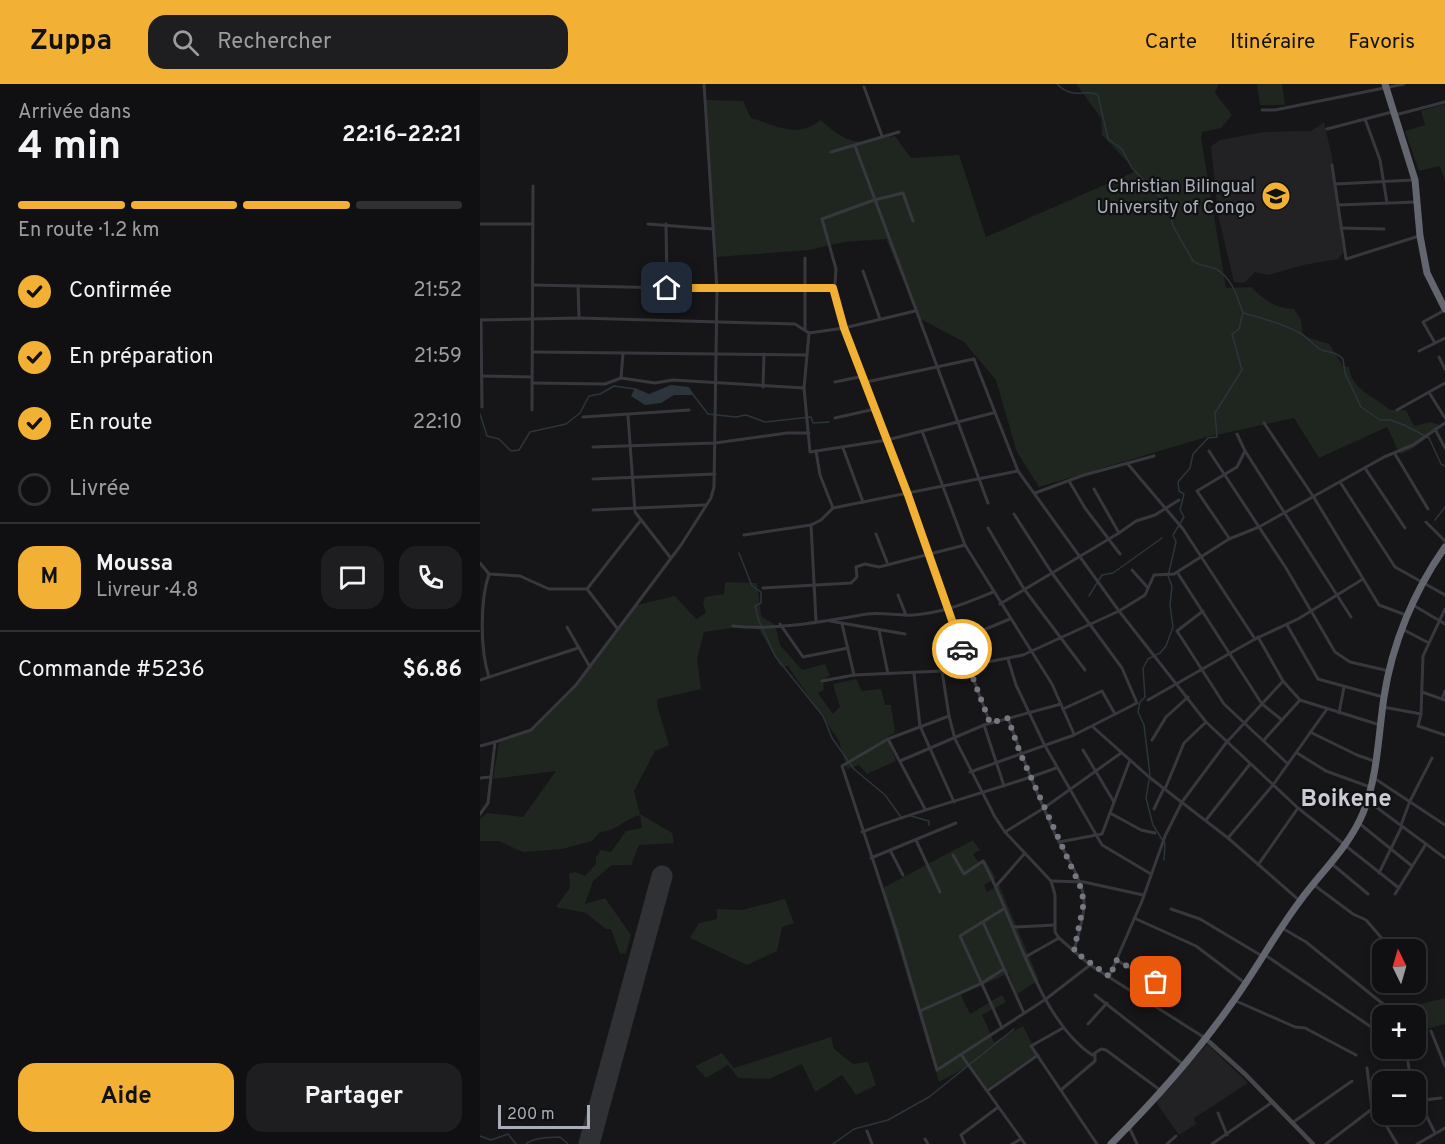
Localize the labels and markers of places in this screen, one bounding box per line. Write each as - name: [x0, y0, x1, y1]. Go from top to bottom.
- place label: Christian Bilingual University of Congo: [1097, 176, 1255, 220]
- school or university icon: Christian Bilingual University of Congo: [1260, 180, 1292, 212]
- pin: [641, 262, 692, 313]
- pin: [1130, 956, 1181, 1007]

